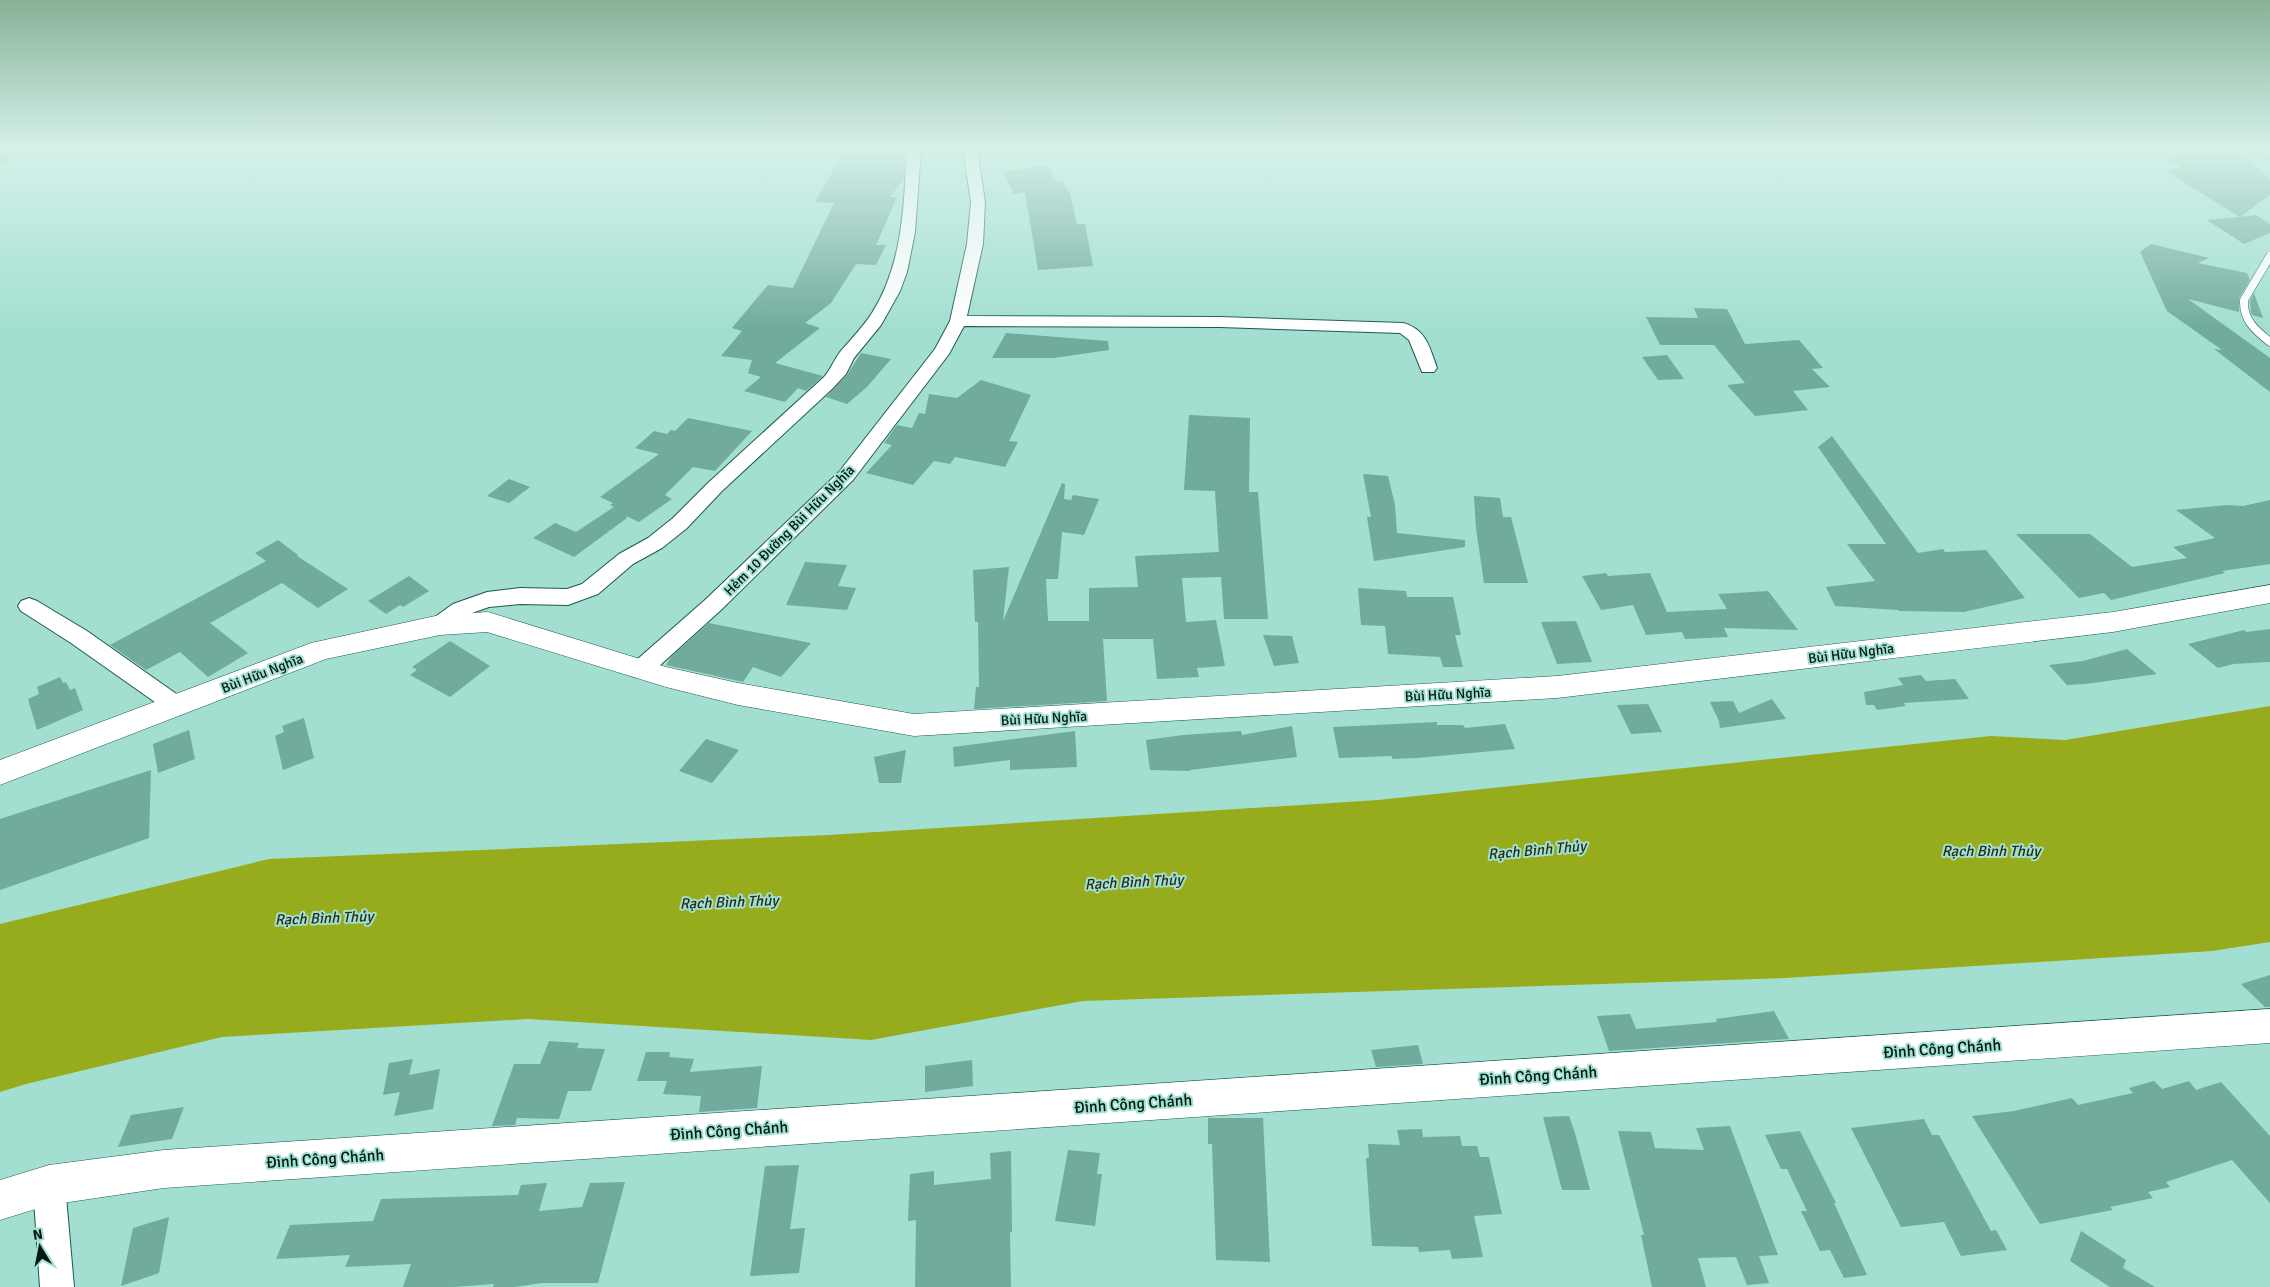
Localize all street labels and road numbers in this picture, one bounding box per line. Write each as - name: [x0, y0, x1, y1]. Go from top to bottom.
- street label: Hẻm 10 Đường Bùi Hữu Nghĩa: [720, 461, 858, 599]
- street label: Bùi Hữu Nghĩa: [1807, 640, 1895, 667]
- street label: Bùi Hữu Nghĩa: [219, 650, 306, 697]
- street label: Bùi Hữu Nghĩa: [1404, 684, 1492, 705]
- street label: Bùi Hữu Nghĩa: [1000, 708, 1088, 729]
- street label: Đinh Công Chánh: [1882, 1035, 2002, 1063]
- street label: Đinh Công Chánh: [1478, 1062, 1598, 1090]
- street label: Đinh Công Chánh: [1073, 1090, 1193, 1118]
- street label: Đinh Công Chánh: [669, 1117, 789, 1145]
- street label: Đinh Công Chánh: [265, 1145, 385, 1173]

